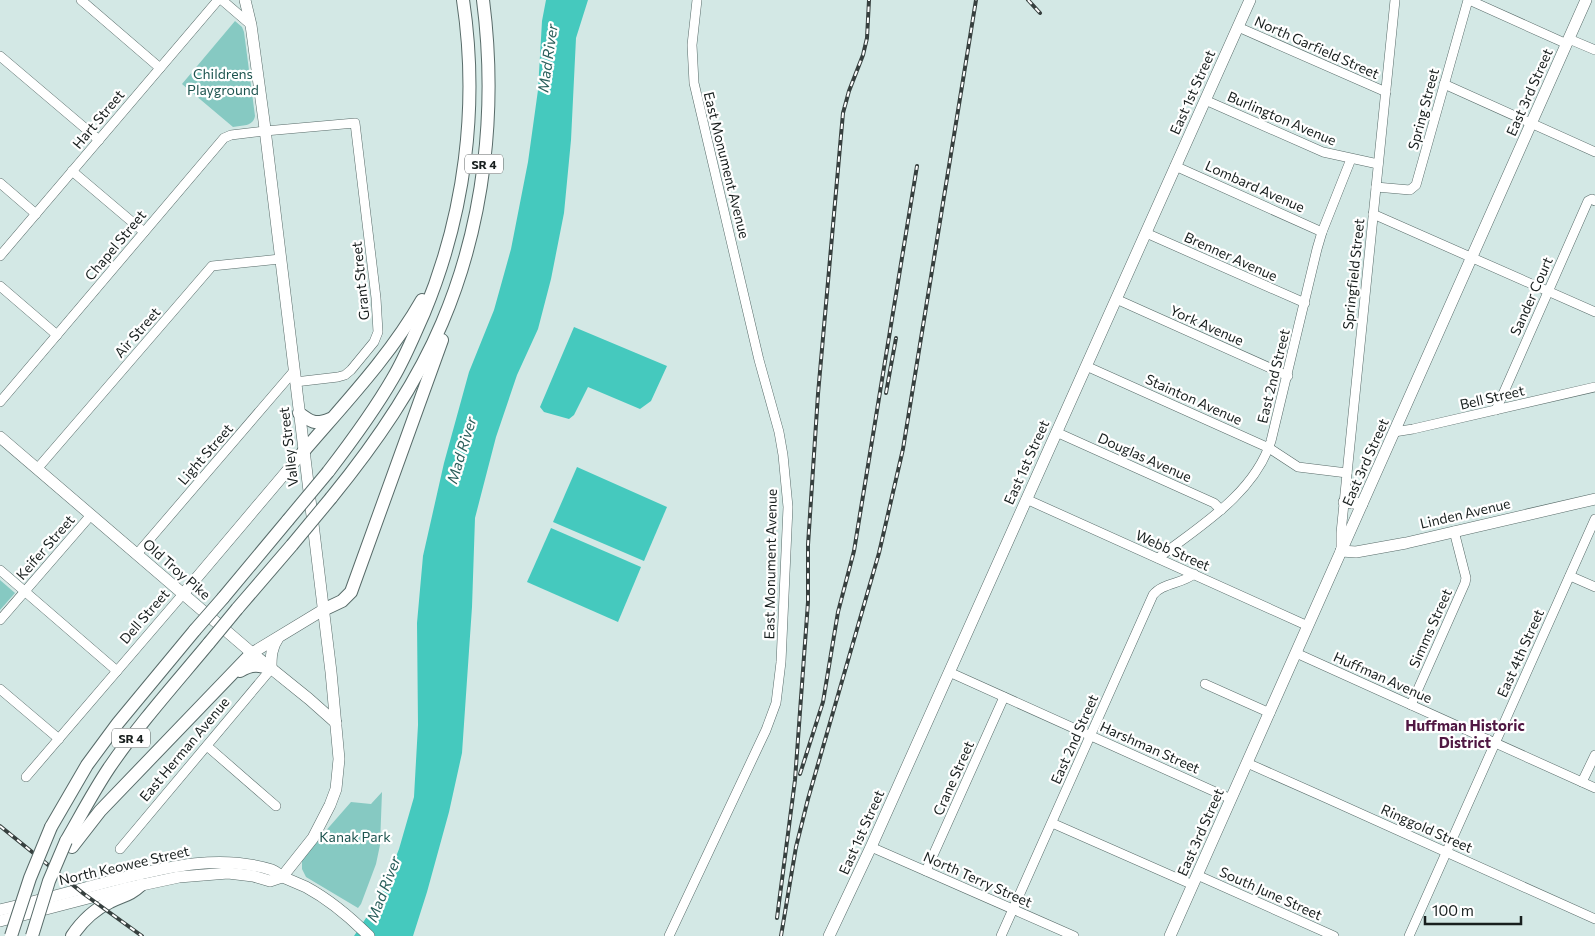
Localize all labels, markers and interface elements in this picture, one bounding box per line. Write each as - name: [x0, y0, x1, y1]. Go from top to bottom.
- street label: North Garfield Street: [1252, 12, 1382, 82]
- water label: Mad River: [533, 22, 561, 93]
- street label: East 3rd Street: [1502, 45, 1556, 138]
- street label: East 1st Street: [1166, 47, 1218, 137]
- park label: Childrens Playground: [187, 65, 259, 98]
- street label: Spring Street: [1404, 66, 1442, 152]
- street label: Hart Street: [69, 86, 128, 152]
- street label: Burlington Avenue: [1225, 87, 1339, 149]
- street label: East Monument Avenue: [701, 90, 753, 240]
- road number: SR 4: [465, 154, 503, 173]
- street label: Lombard Avenue: [1203, 156, 1307, 216]
- street label: Chapel Street: [81, 206, 149, 284]
- street label: Springfield Street: [1339, 217, 1367, 330]
- street label: Brenner Avenue: [1182, 228, 1280, 284]
- street label: Grant Street: [347, 241, 373, 321]
- street label: Sander Court: [1506, 254, 1556, 338]
- street label: York Avenue: [1168, 301, 1246, 349]
- street label: Air Street: [111, 303, 164, 361]
- street label: East 2nd Street: [1253, 327, 1293, 425]
- street label: Stainton Avenue: [1143, 370, 1245, 428]
- street label: Bell Street: [1458, 381, 1526, 413]
- street label: Valley Street: [275, 406, 301, 488]
- water label: Mad River: [442, 413, 480, 486]
- street label: East 3rd Street: [1338, 415, 1392, 508]
- street label: East 1st Street: [1000, 417, 1052, 507]
- street label: Light Street: [174, 420, 236, 488]
- street label: Douglas Avenue: [1096, 429, 1194, 485]
- street label: East Monument Avenue: [760, 489, 780, 639]
- street label: Linden Avenue: [1418, 494, 1512, 532]
- street label: Keifer Street: [12, 511, 78, 583]
- street label: Webb Street: [1133, 526, 1213, 574]
- street label: Old Troy Pike: [140, 535, 214, 603]
- street label: Dell Street: [116, 585, 173, 647]
- street label: Simms Street: [1405, 586, 1455, 670]
- street label: East 4th Street: [1493, 606, 1547, 700]
- street label: Huffman Avenue: [1331, 648, 1435, 706]
- street label: East 2nd Street: [1047, 691, 1101, 787]
- street label: East Herman Avenue: [135, 693, 233, 805]
- district label: Huffman Historic District: [1405, 716, 1525, 751]
- street label: Harshman Street: [1097, 717, 1203, 777]
- road number: SR 4: [112, 728, 150, 748]
- street label: Crane Street: [929, 738, 977, 818]
- street label: East 3rd Street: [1173, 785, 1227, 878]
- street label: East 1st Street: [835, 787, 887, 877]
- street label: Ringgold Street: [1379, 800, 1476, 856]
- park label: Kanak Park: [319, 828, 391, 845]
- street label: North Keowee Street: [57, 842, 191, 888]
- street label: North Terry Street: [921, 847, 1035, 911]
- water label: Mad River: [362, 853, 404, 924]
- street label: South June Street: [1217, 863, 1325, 923]
- scale bar: [1425, 894, 1521, 926]
- text: 100 m: [1432, 901, 1474, 919]

